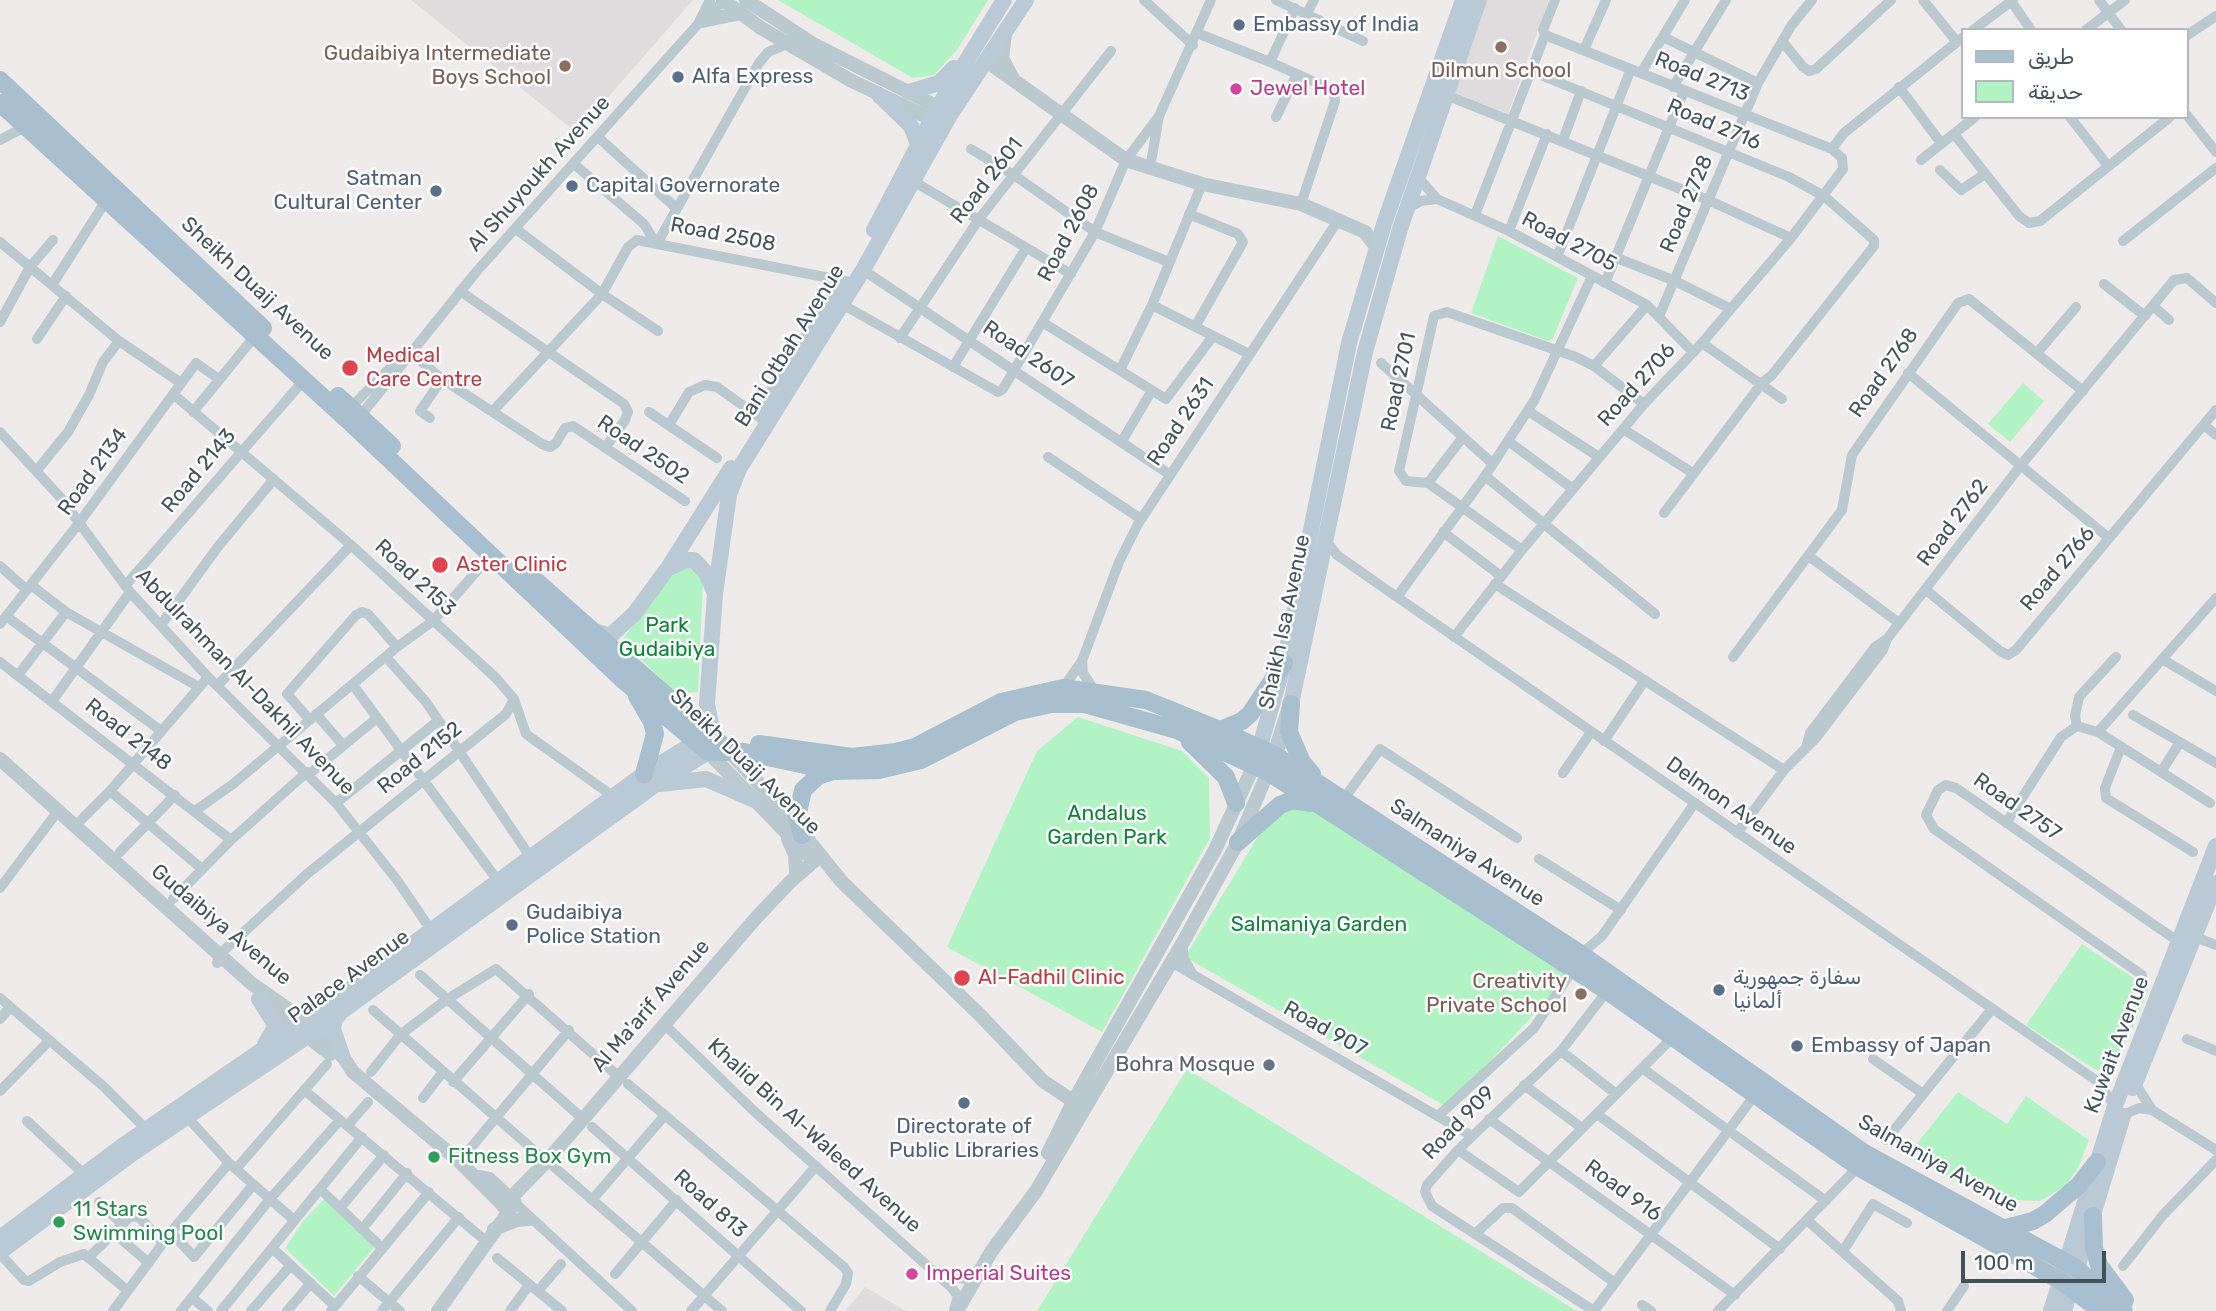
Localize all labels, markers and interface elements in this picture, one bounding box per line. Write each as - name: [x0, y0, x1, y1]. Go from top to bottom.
- place label: Embassy of India: [1253, 12, 1419, 38]
- marker: Embassy of India: [1231, 17, 1247, 33]
- legend: [1960, 28, 2188, 119]
- marker: Dilmun School: [1493, 39, 1509, 55]
- place label: Gudaibiya Intermediate Boys School: [324, 41, 551, 91]
- text: طريق: [2028, 44, 2074, 69]
- street label: Road 2713: [1651, 47, 1753, 107]
- marker: Gudaibiya Intermediate Boys School: [557, 58, 573, 74]
- place label: Dilmun School: [1431, 58, 1571, 84]
- place label: Alfa Express: [692, 64, 813, 90]
- marker: Alfa Express: [670, 69, 686, 85]
- place label: Jewel Hotel: [1250, 76, 1365, 102]
- text: حديقة: [2028, 79, 2083, 104]
- marker: Jewel Hotel: [1228, 81, 1244, 97]
- street label: Al Shuyoukh Avenue: [462, 91, 616, 257]
- street label: Road 2716: [1663, 94, 1765, 156]
- street label: Road 2601: [946, 133, 1028, 229]
- street label: Road 2728: [1655, 151, 1719, 257]
- place label: Satman Cultural Center: [273, 166, 422, 216]
- place label: Capital Governorate: [586, 173, 780, 199]
- marker: Capital Governorate: [564, 178, 580, 194]
- street label: Road 2608: [1033, 180, 1105, 286]
- marker: Satman Cultural Center: [428, 183, 444, 199]
- street label: Road 2705: [1517, 207, 1621, 277]
- street label: Sheikh Duaij Avenue: [176, 212, 338, 366]
- street label: Road 2508: [668, 212, 778, 258]
- street label: Bani Otbah Avenue: [730, 260, 850, 432]
- street label: Road 2607: [978, 315, 1078, 395]
- street label: Road 2768: [1844, 323, 1924, 423]
- street label: Road 2701: [1376, 330, 1422, 434]
- street label: Road 2706: [1593, 338, 1681, 432]
- place label: Medical Care Centre: [366, 343, 482, 393]
- marker: Medical Care Centre: [340, 358, 360, 378]
- street label: Road 2631: [1142, 373, 1220, 471]
- street label: Road 2502: [592, 410, 694, 490]
- street label: Road 2134: [53, 423, 133, 521]
- street label: Road 2143: [157, 424, 241, 518]
- street label: Road 2762: [1912, 475, 1994, 571]
- street label: Road 2766: [2015, 522, 2101, 616]
- street label: Shaikh Isa Avenue: [1254, 532, 1316, 712]
- street label: Road 2153: [369, 534, 461, 622]
- place label: Aster Clinic: [456, 552, 567, 578]
- marker: Aster Clinic: [430, 555, 450, 575]
- street label: Abdulrahman Al-Dakhil Avenue: [130, 564, 360, 800]
- park label: Park Gudaibiya: [619, 613, 715, 663]
- street label: Sheikh Duaij Avenue: [665, 684, 825, 840]
- street label: Road 2148: [80, 693, 176, 777]
- street label: Road 2152: [373, 716, 467, 800]
- street label: Delmon Avenue: [1661, 752, 1801, 860]
- street label: Road 2757: [1968, 768, 2066, 846]
- street label: Salmaniya Avenue: [1385, 794, 1549, 912]
- park label: Andalus Garden Park: [1047, 801, 1167, 851]
- street label: Gudaibiya Avenue: [146, 859, 296, 991]
- place label: Gudaibiya Police Station: [526, 900, 661, 950]
- park label: Salmaniya Garden: [1231, 912, 1407, 938]
- marker: Gudaibiya Police Station: [504, 917, 520, 933]
- street label: Palace Avenue: [284, 925, 414, 1029]
- street label: Al Ma'arif Avenue: [587, 935, 715, 1077]
- place label: Al-Fadhil Clinic: [978, 965, 1125, 991]
- place label: سفارة جمهورية ألمانيا: [1733, 965, 1861, 1015]
- marker: Al-Fadhil Clinic: [952, 968, 972, 988]
- place label: Creativity Private School: [1426, 969, 1567, 1019]
- street label: Kuwait Avenue: [2079, 973, 2155, 1117]
- marker: سفارة جمهورية ألمانيا: [1711, 982, 1727, 998]
- marker: Creativity Private School: [1573, 986, 1589, 1002]
- street label: Road 907: [1279, 996, 1371, 1062]
- street label: Khalid Bin Al-Waleed Avenue: [702, 1033, 926, 1239]
- place label: Embassy of Japan: [1811, 1033, 1991, 1059]
- marker: Embassy of Japan: [1789, 1038, 1805, 1054]
- place label: Bohra Mosque: [1115, 1052, 1255, 1078]
- marker: Bohra Mosque: [1261, 1057, 1277, 1073]
- street label: Road 909: [1418, 1081, 1500, 1165]
- marker: Directorate of Public Libraries: [956, 1095, 972, 1111]
- street label: Salmaniya Avenue: [1853, 1110, 2023, 1218]
- place label: Directorate of Public Libraries: [889, 1114, 1039, 1164]
- place label: Fitness Box Gym: [448, 1144, 611, 1170]
- marker: Fitness Box Gym: [426, 1149, 442, 1165]
- street label: Road 916: [1580, 1155, 1666, 1227]
- street label: Road 813: [668, 1165, 752, 1243]
- place label: 11 Stars Swimming Pool: [73, 1197, 223, 1247]
- marker: 11 Stars Swimming Pool: [51, 1214, 67, 1230]
- scale bar: [1964, 1238, 2109, 1282]
- text: 100 m: [1974, 1250, 2033, 1275]
- place label: Imperial Suites: [926, 1261, 1071, 1287]
- marker: Imperial Suites: [904, 1266, 920, 1282]

